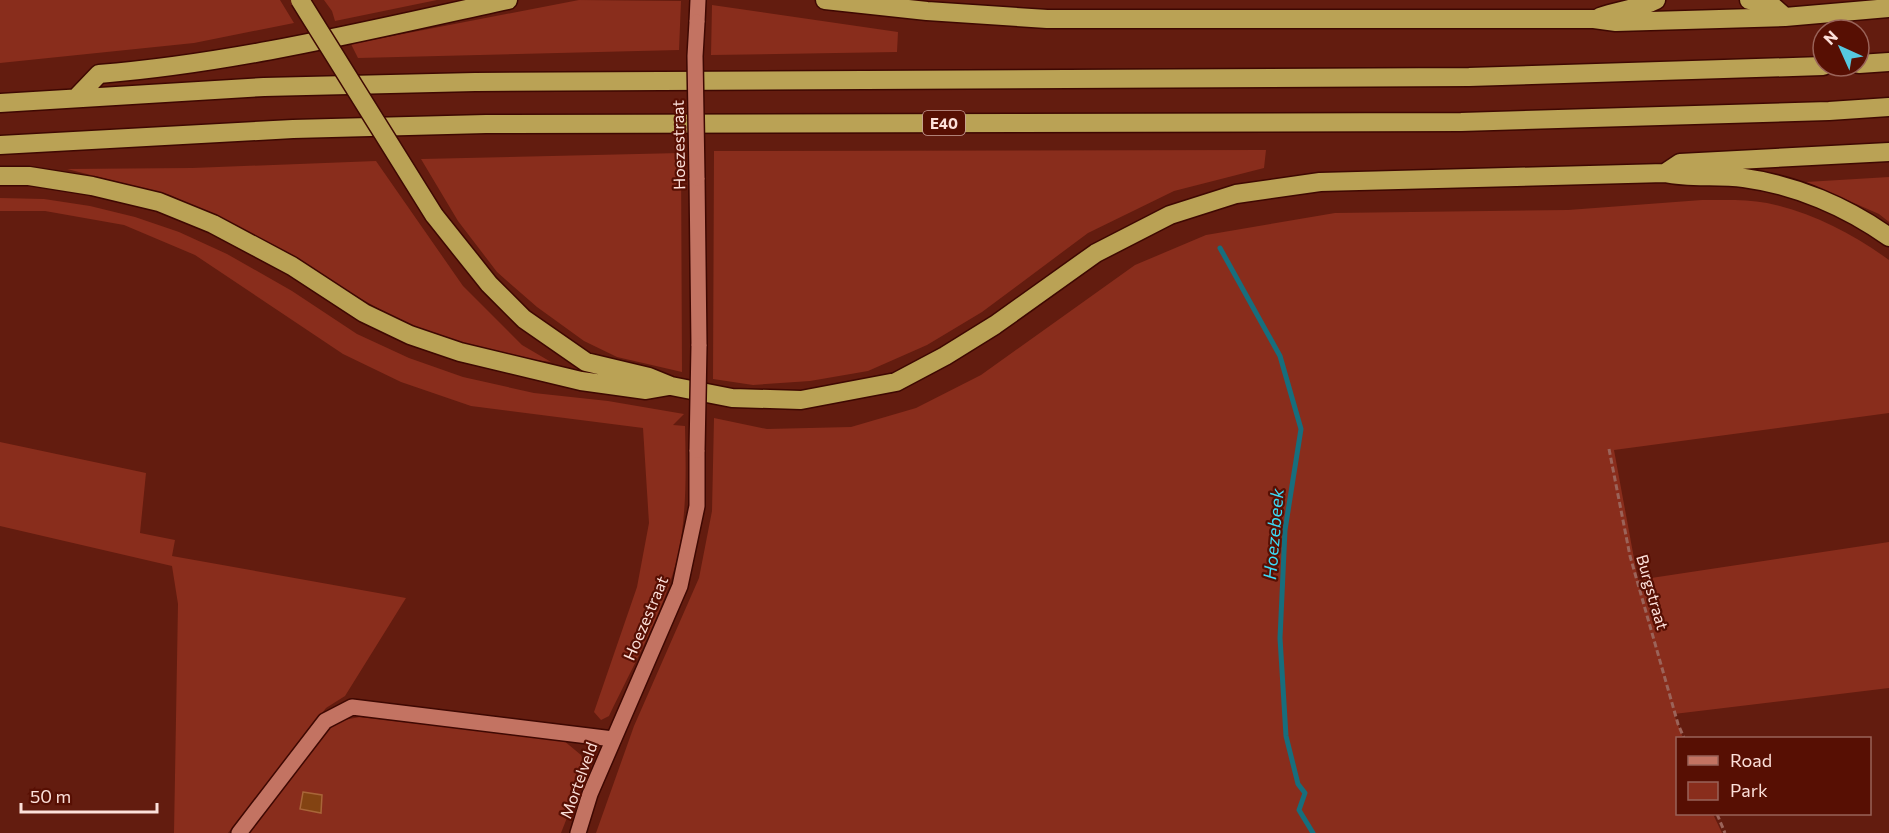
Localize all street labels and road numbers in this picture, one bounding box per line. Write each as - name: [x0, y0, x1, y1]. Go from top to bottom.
- street label: Hoezestraat: [668, 100, 688, 190]
- road number: E40: [923, 111, 965, 135]
- street label: Burgstraat: [1633, 552, 1673, 632]
- street label: Hoezestraat: [619, 573, 671, 663]
- street label: Mortelveld: [555, 739, 601, 821]

